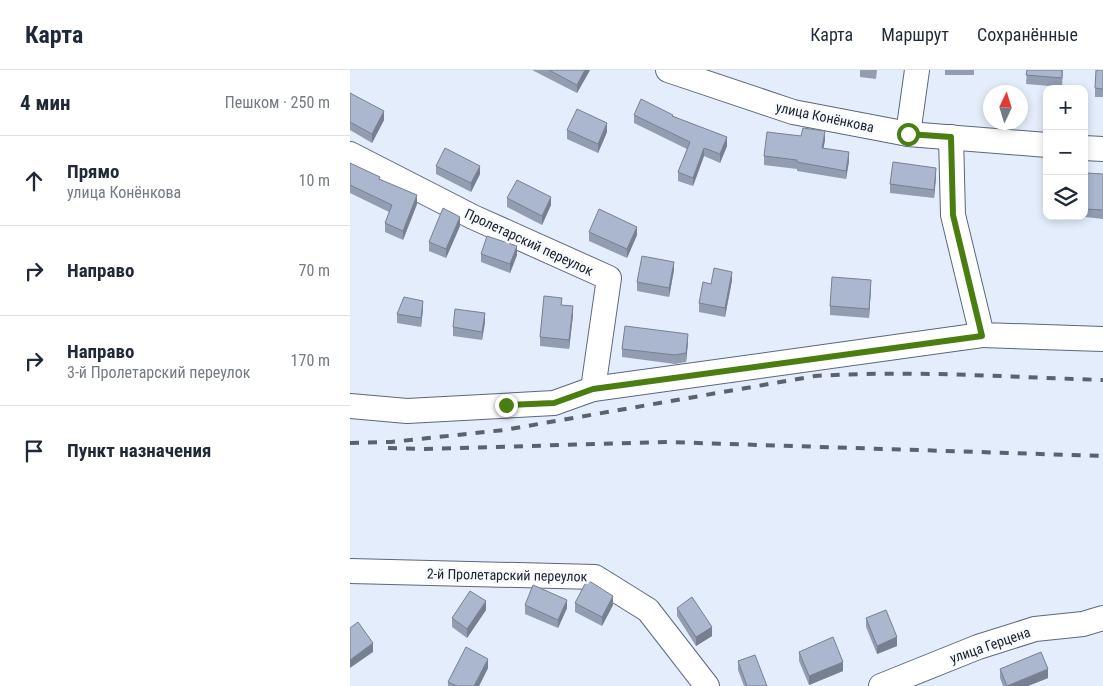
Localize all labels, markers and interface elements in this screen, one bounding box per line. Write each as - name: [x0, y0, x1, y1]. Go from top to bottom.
- text: Карта: [25, 21, 83, 49]
- text: Карта: [810, 24, 853, 45]
- text: Маршрут: [881, 24, 949, 45]
- text: Сохранённые: [977, 24, 1078, 45]
- north arrow: [983, 85, 1028, 130]
- map controls: [1043, 85, 1088, 220]
- button: +: [1043, 85, 1088, 130]
- text: 4 мин: [20, 91, 70, 115]
- text: Пешком · 250 m: [225, 93, 330, 112]
- street label: улица Конёнкова: [774, 99, 876, 135]
- route start: [897, 123, 920, 146]
- button: −: [1043, 130, 1088, 175]
- text: Прямо: [67, 160, 120, 183]
- icon: ahead: [20, 167, 48, 195]
- text: 10 m: [298, 171, 330, 190]
- button: layers: [1043, 175, 1088, 220]
- text: улица Конёнкова: [67, 183, 181, 202]
- street label: Пролетарский переулок: [462, 205, 596, 279]
- icon: right: [20, 257, 48, 285]
- text: Направо: [67, 259, 134, 282]
- text: 70 m: [298, 261, 330, 280]
- text: Направо: [67, 340, 134, 363]
- icon: right: [20, 347, 48, 375]
- text: 170 m: [291, 351, 330, 370]
- text: 3-й Пролетарский переулок: [67, 363, 250, 382]
- route end: [495, 394, 518, 417]
- icon: arrive: [20, 437, 48, 465]
- text: Пункт назначения: [67, 439, 211, 462]
- street label: 2-й Пролетарский переулок: [427, 566, 588, 584]
- street label: улица Герцена: [948, 624, 1032, 666]

